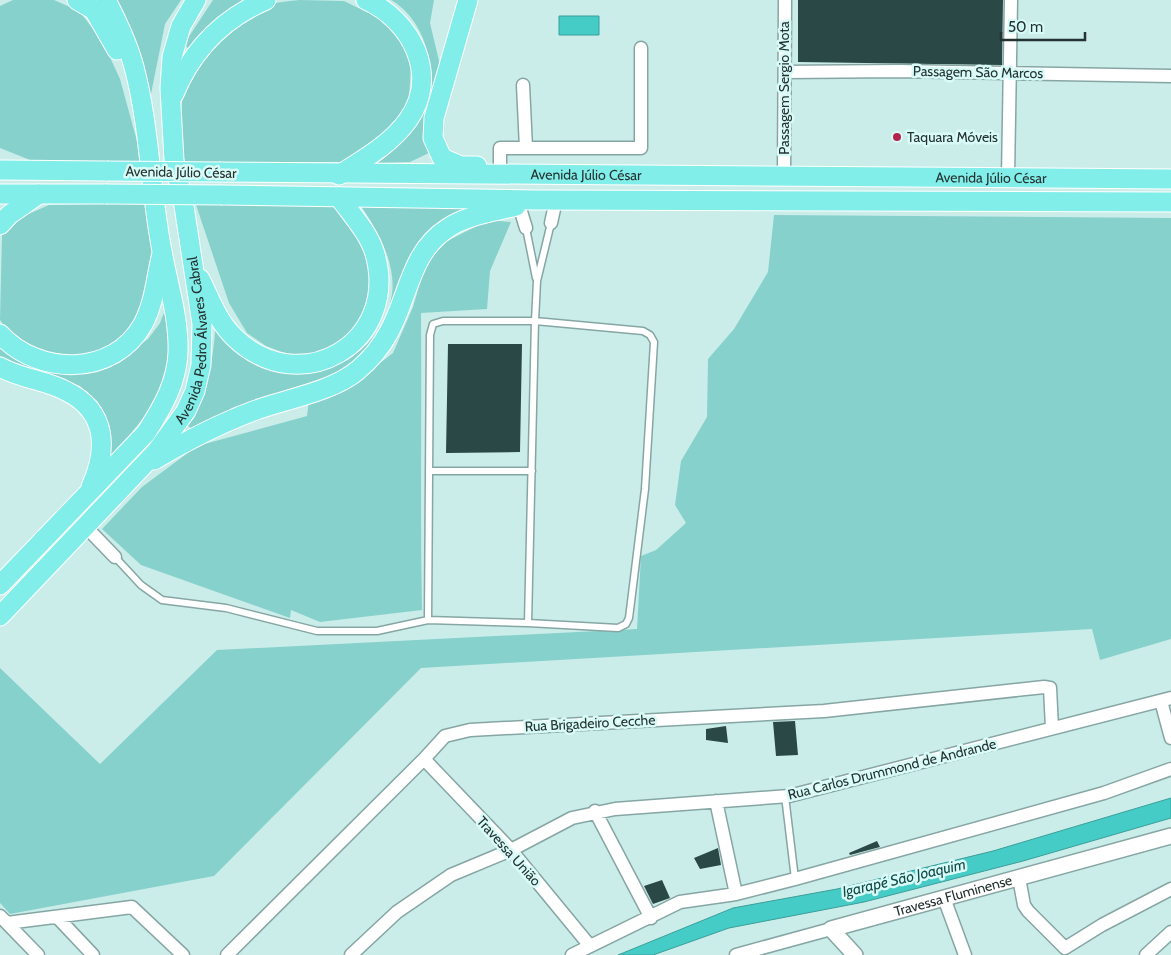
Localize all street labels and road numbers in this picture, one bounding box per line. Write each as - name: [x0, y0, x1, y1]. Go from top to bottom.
- street label: Passagem Sergio Mota: [775, 21, 793, 155]
- street label: Passagem São Marcos: [913, 62, 1043, 82]
- street label: Avenida Júlio César: [125, 162, 237, 182]
- street label: Avenida Júlio César: [530, 165, 642, 184]
- street label: Avenida Júlio César: [935, 168, 1047, 187]
- street label: Avenida Pedro Álvares Cabral: [170, 255, 211, 428]
- street label: Rua Brigadeiro Cecche: [524, 711, 656, 735]
- street label: Rua Carlos Drummond de Andrande: [786, 734, 998, 804]
- street label: Travessa União: [473, 812, 545, 890]
- street label: Travessa Fluminense: [892, 871, 1014, 920]

